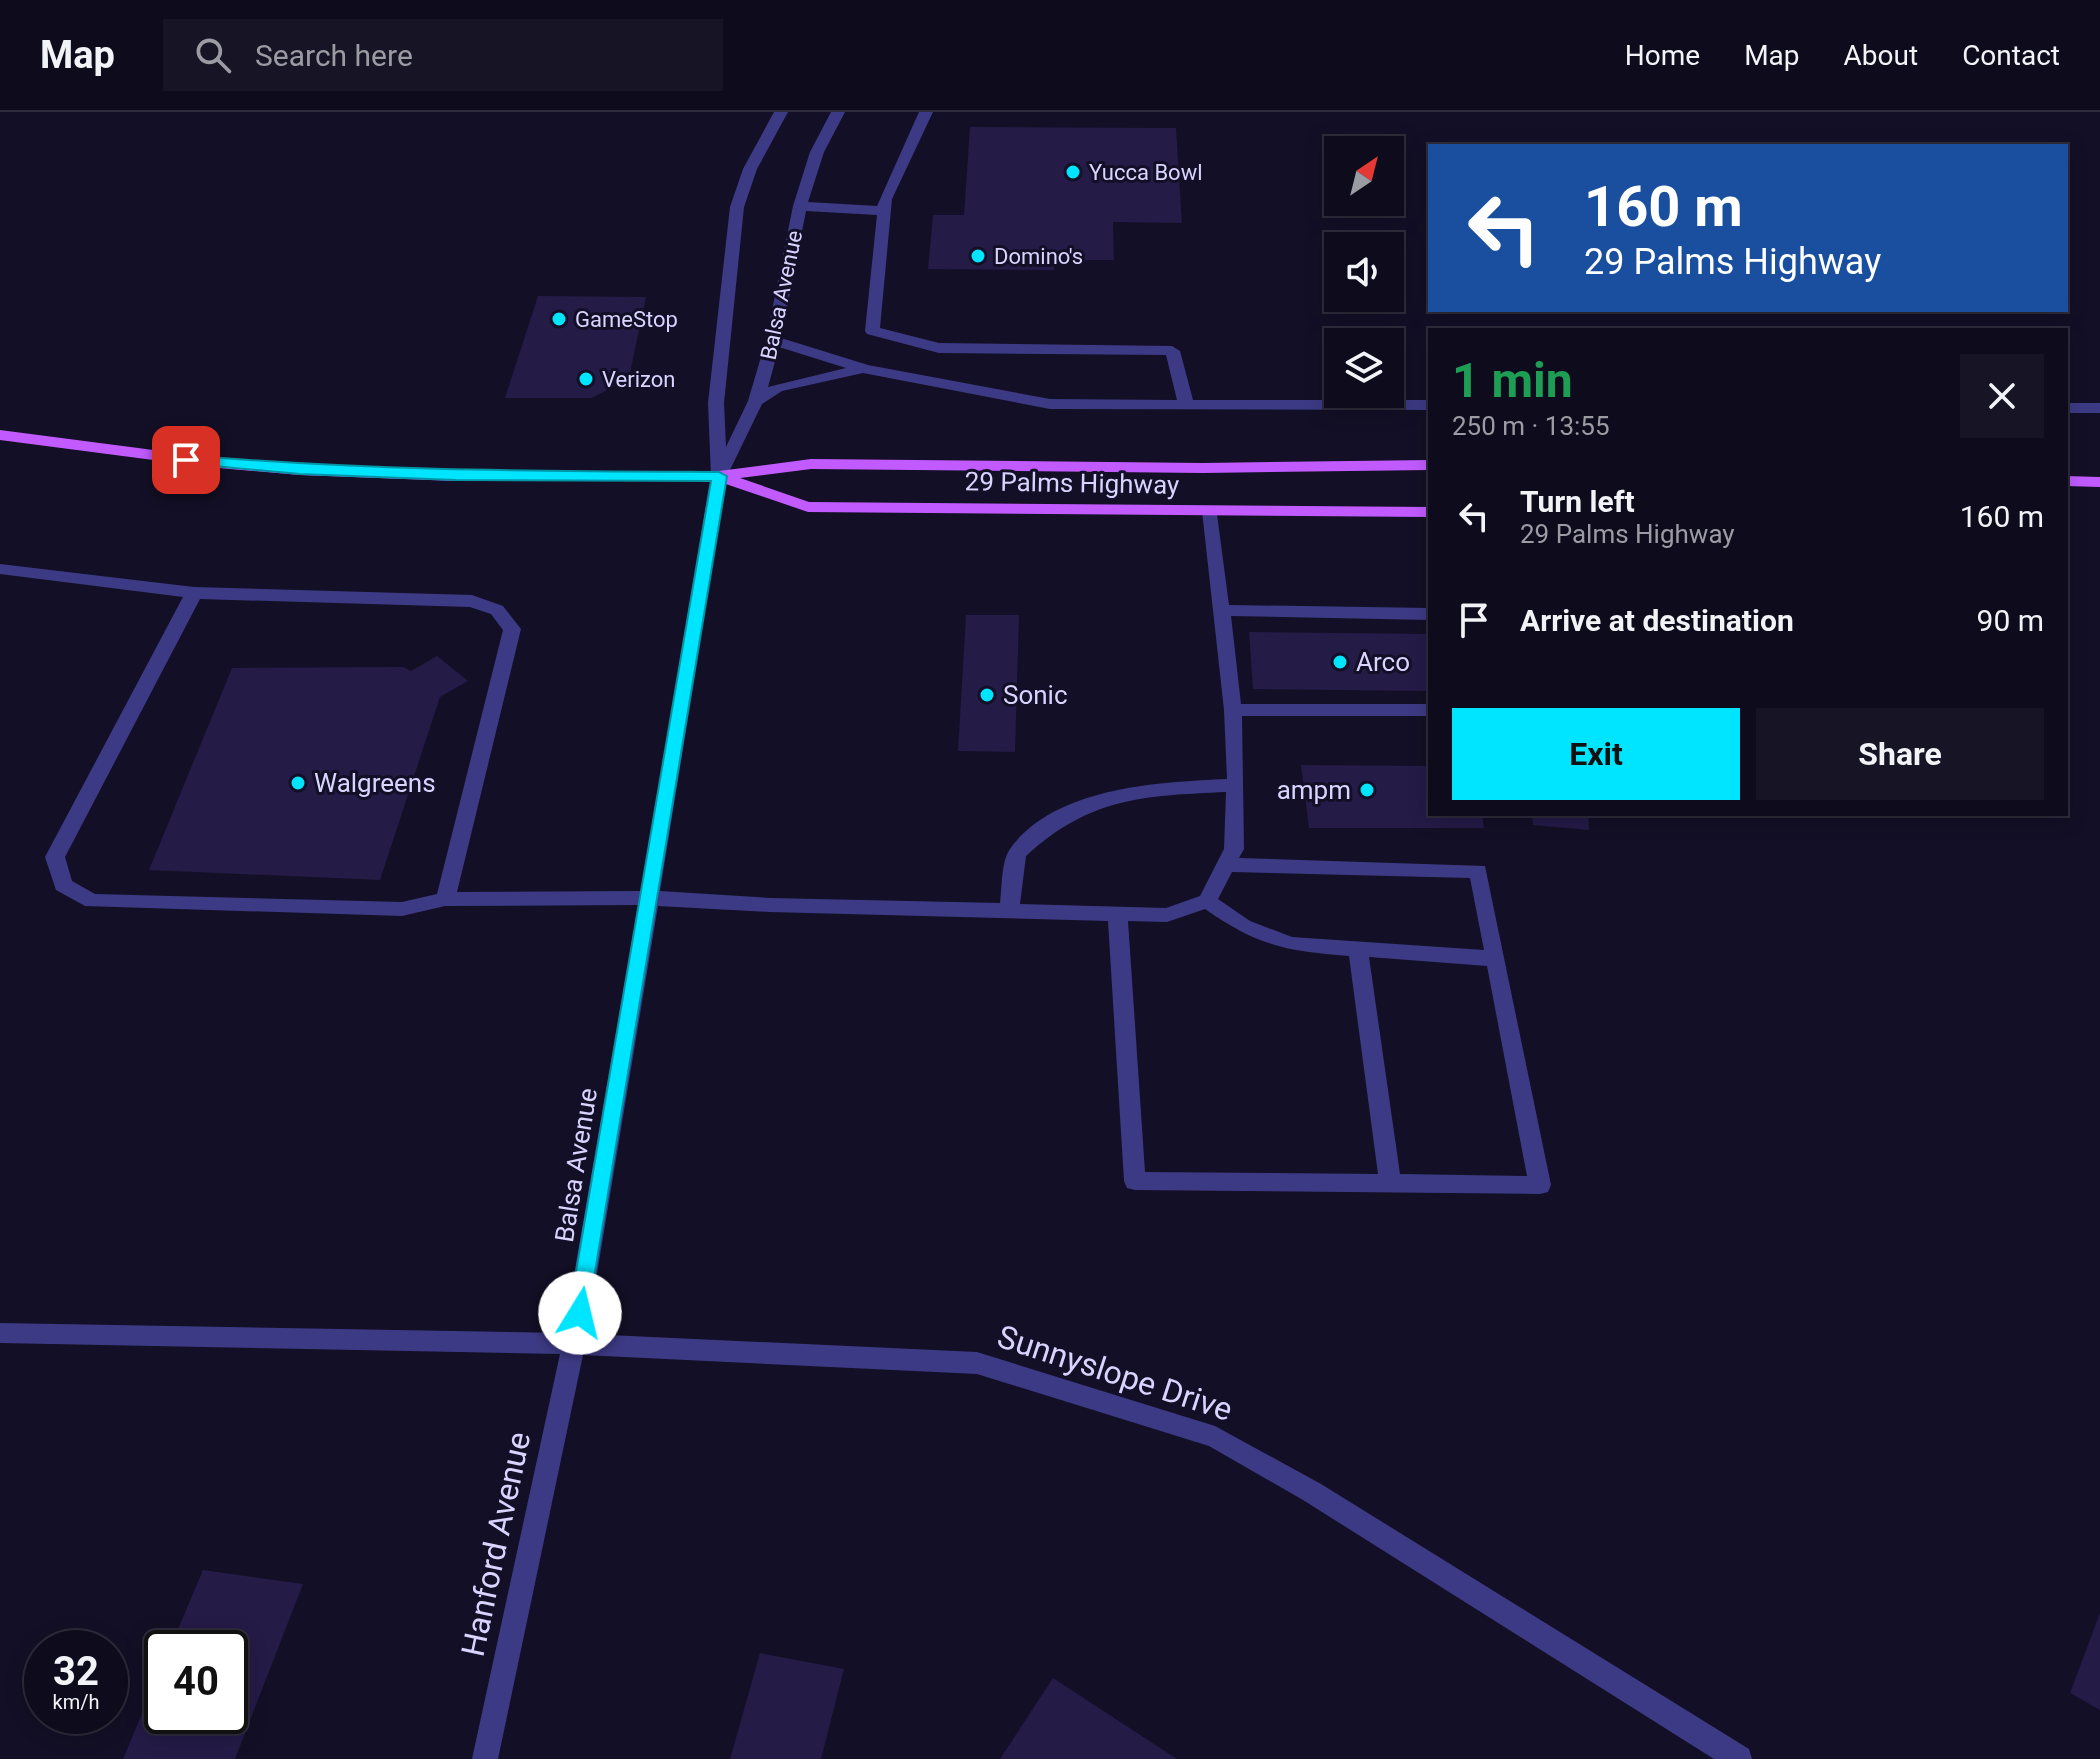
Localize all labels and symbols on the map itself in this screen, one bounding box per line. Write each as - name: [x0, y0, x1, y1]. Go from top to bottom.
- north arrow: [1324, 136, 1404, 216]
- place label: Yucca Bowl: [1089, 160, 1203, 185]
- marker: Yucca Bowl: [1064, 163, 1082, 181]
- street label: Balsa Avenue: [756, 228, 807, 362]
- place label: Domino's: [994, 244, 1083, 269]
- marker: Domino's: [969, 247, 987, 265]
- place label: GameStop: [575, 307, 678, 332]
- marker: GameStop: [550, 310, 568, 328]
- place label: Verizon: [602, 367, 675, 392]
- marker: Verizon: [577, 370, 595, 388]
- pin: [152, 426, 220, 494]
- street label: 29 Palms Highway: [964, 466, 1180, 500]
- place label: Arco: [1356, 647, 1410, 677]
- marker: Arco: [1331, 653, 1349, 671]
- place label: Sonic: [1003, 680, 1068, 710]
- marker: Sonic: [978, 686, 996, 704]
- place label: Walgreens: [314, 768, 436, 798]
- marker: Walgreens: [289, 774, 307, 792]
- place label: ampm: [1277, 775, 1351, 805]
- marker: ampm: [1358, 781, 1376, 799]
- street label: Balsa Avenue: [549, 1086, 603, 1244]
- position arrow: [538, 1271, 622, 1355]
- street label: Sunnyslope Drive: [993, 1317, 1237, 1429]
- street label: Hanford Avenue: [454, 1428, 538, 1660]
- speed limit sign: 40: [144, 1630, 248, 1734]

